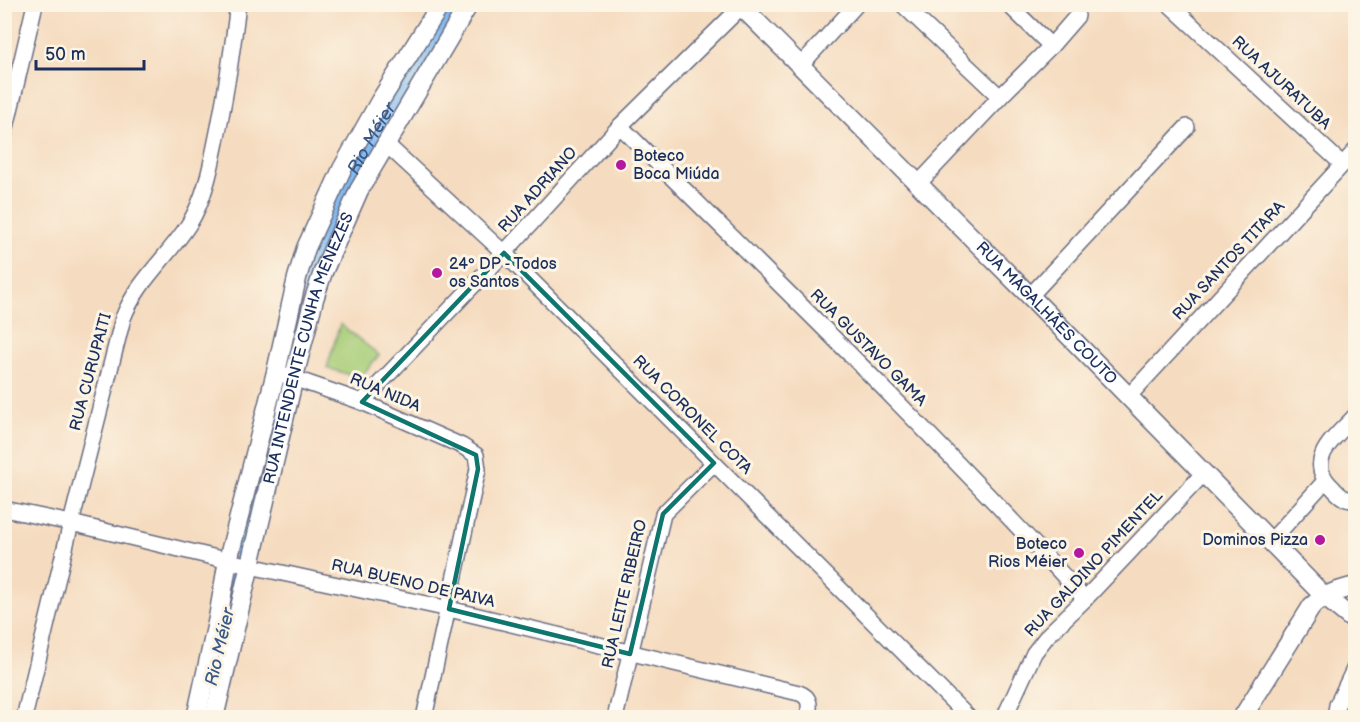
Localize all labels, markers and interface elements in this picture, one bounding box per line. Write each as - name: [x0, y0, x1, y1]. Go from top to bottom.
- street label: RUA AJURATUBA: [1228, 32, 1335, 134]
- scale bar: [36, 33, 144, 71]
- text: 50 m: [45, 44, 86, 65]
- water label: Rio Méier: [343, 97, 401, 178]
- street label: RUA ADRIANO: [495, 143, 581, 237]
- place label: Boteco Boca Miúda: [633, 147, 720, 184]
- marker: Boteco Boca Miúda: [614, 158, 628, 172]
- street label: RUA SANTOS TITARA: [1169, 197, 1289, 324]
- street label: RUA INTENDENTE CUNHA MENEZES: [260, 209, 357, 486]
- street label: RUA MAGALHÃES COUTO: [972, 238, 1121, 388]
- place label: 24º DP - Todos os Santos: [449, 255, 557, 292]
- marker: 24º DP - Todos os Santos: [430, 266, 444, 280]
- street label: RUA GUSTAVO GAMA: [806, 286, 930, 410]
- street label: RUA CURUPAITI: [66, 311, 116, 433]
- street label: RUA CORONEL COTA: [629, 352, 756, 479]
- street label: RUA NIDA: [347, 370, 423, 416]
- street label: RUA GALDINO PIMENTEL: [1021, 486, 1167, 641]
- street label: RUA LEITE RIBEIRO: [599, 518, 651, 670]
- place label: Dominos Pizza: [1202, 531, 1308, 550]
- marker: Dominos Pizza: [1313, 533, 1327, 547]
- place label: Boteco Rios Méier: [988, 535, 1067, 572]
- marker: Boteco Rios Méier: [1072, 546, 1086, 560]
- street label: RUA BUENO DE PAIVA: [329, 556, 497, 612]
- water label: Rio Méier: [201, 605, 239, 688]

